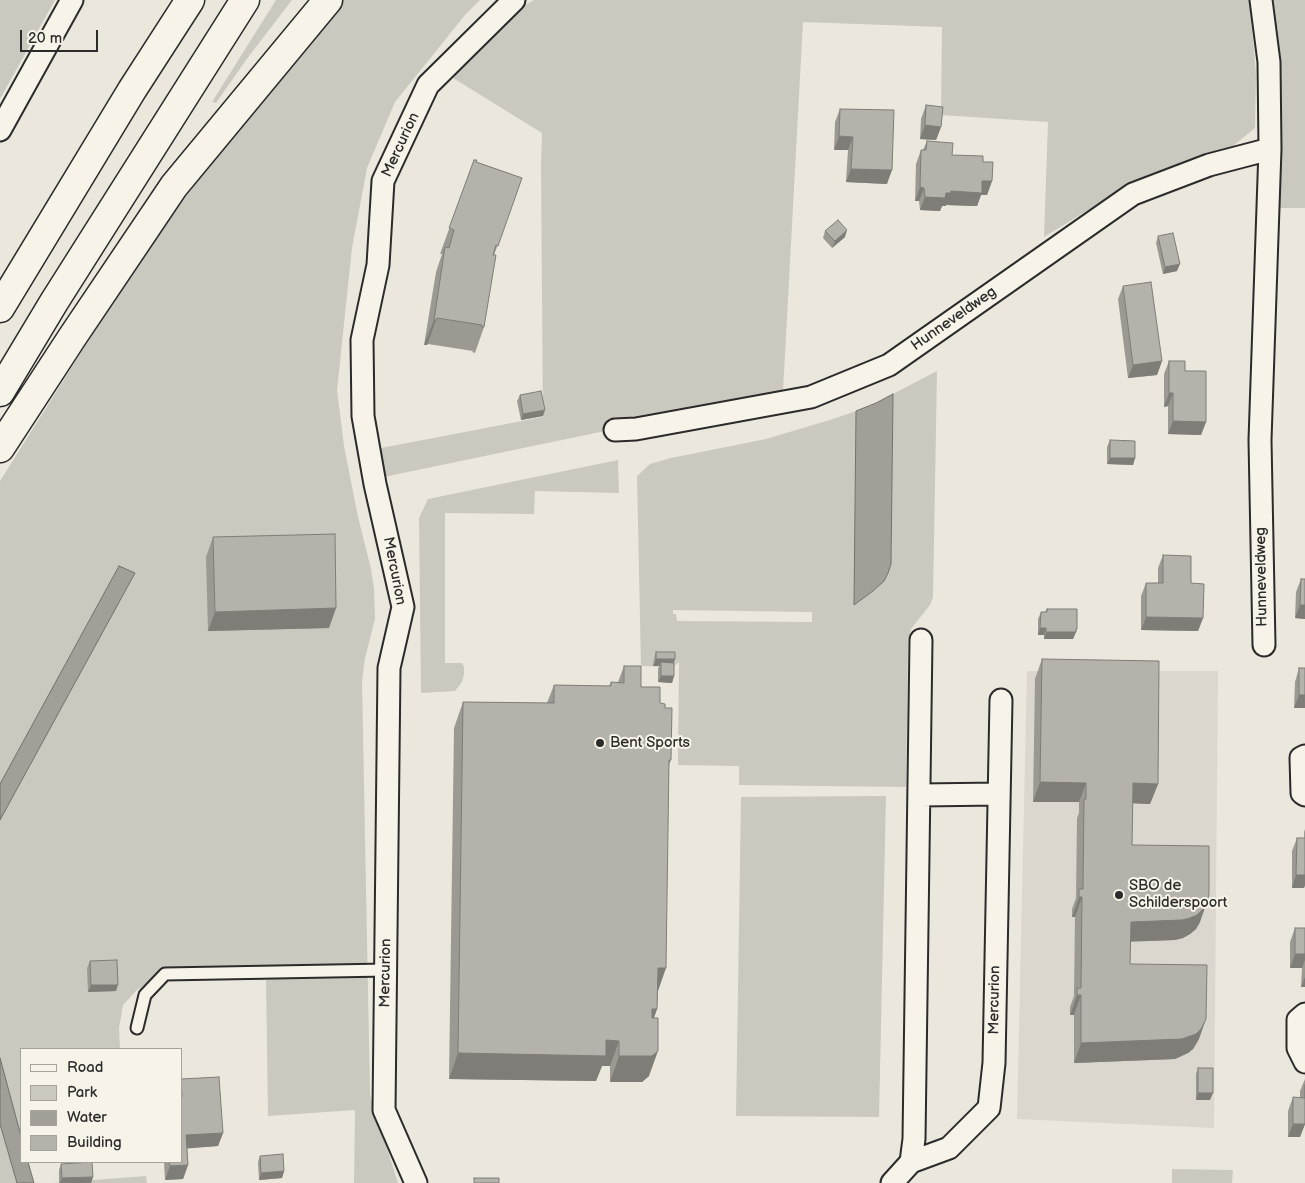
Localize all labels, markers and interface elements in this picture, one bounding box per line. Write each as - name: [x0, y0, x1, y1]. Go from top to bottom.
- scale bar: [22, 20, 100, 52]
- text: 20 m: [28, 29, 62, 48]
- street label: Mercurion: [378, 110, 424, 180]
- street label: Hunneveldweg: [908, 283, 1000, 355]
- street label: Hunneveldweg: [1252, 527, 1272, 627]
- street label: Mercurion: [379, 535, 409, 607]
- place label: Bent Sports: [610, 734, 690, 752]
- marker: Bent Sports: [594, 737, 606, 749]
- place label: SBO de Schilderspoort: [1129, 877, 1227, 912]
- marker: SBO de Schilderspoort: [1113, 889, 1125, 901]
- street label: Mercurion: [376, 938, 396, 1008]
- street label: Mercurion: [985, 965, 1005, 1035]
- legend: [20, 1048, 182, 1163]
- text: Road: [67, 1058, 103, 1077]
- text: Park: [67, 1083, 97, 1102]
- text: Water: [67, 1108, 107, 1127]
- text: Building: [67, 1133, 122, 1152]

